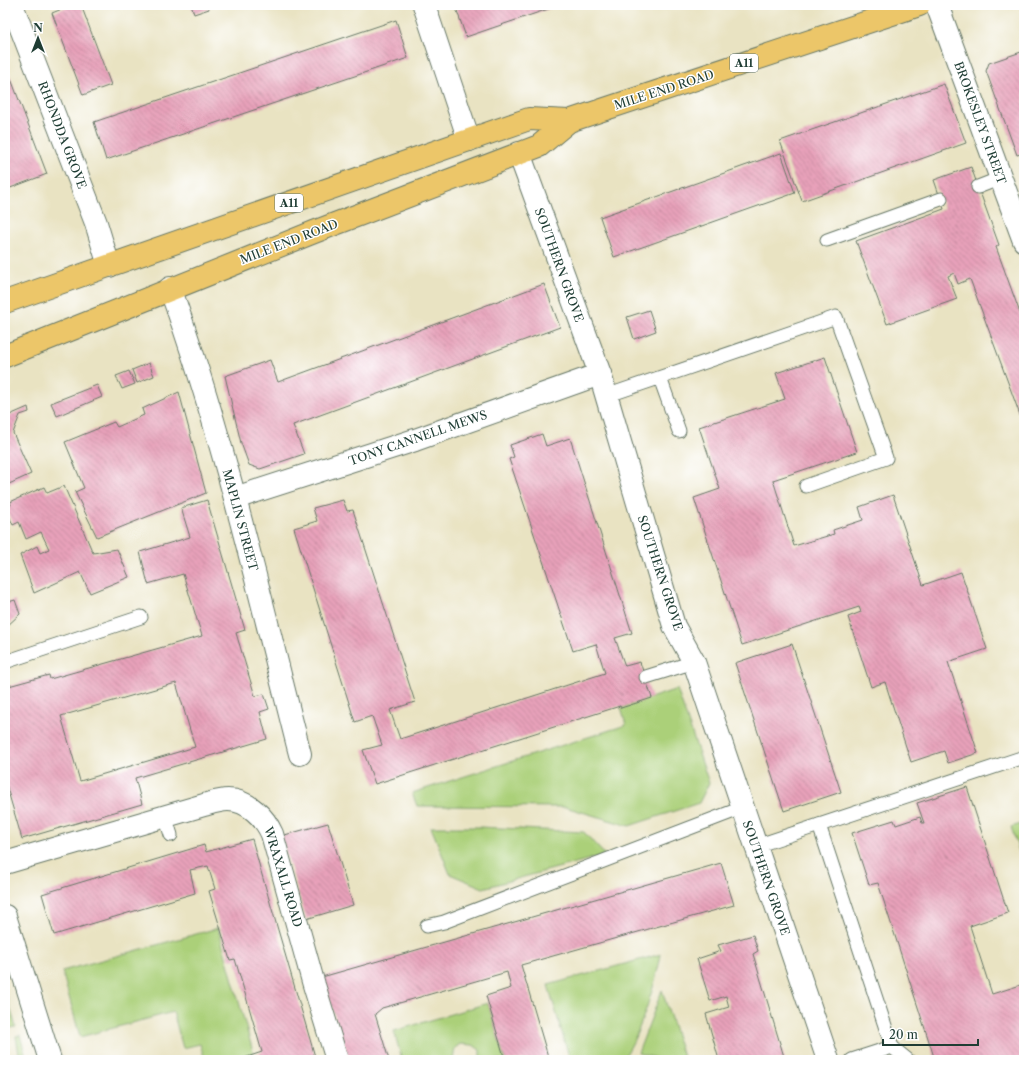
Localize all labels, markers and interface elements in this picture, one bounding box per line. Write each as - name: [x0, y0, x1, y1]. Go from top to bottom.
- north arrow: [18, 18, 58, 58]
- text: N: [33, 21, 43, 35]
- road number: A11: [730, 54, 758, 72]
- street label: BROKESLEY STREET: [951, 59, 1010, 186]
- street label: MILE END ROAD: [612, 66, 716, 113]
- street label: RHONDDA GROVE: [35, 79, 90, 191]
- road number: A11: [275, 194, 303, 212]
- street label: SOUTHERN GROVE: [532, 206, 587, 324]
- street label: MILE END ROAD: [238, 216, 340, 267]
- street label: TONY CANNELL MEWS: [347, 407, 489, 468]
- street label: MAPLIN STREET: [220, 467, 261, 572]
- street label: SOUTHERN GROVE: [635, 513, 686, 633]
- street label: SOUTHERN GROVE: [740, 818, 793, 937]
- street label: WRAXALL ROAD: [261, 824, 306, 929]
- scale bar: [883, 1021, 978, 1047]
- text: 20 m: [889, 1027, 918, 1042]

